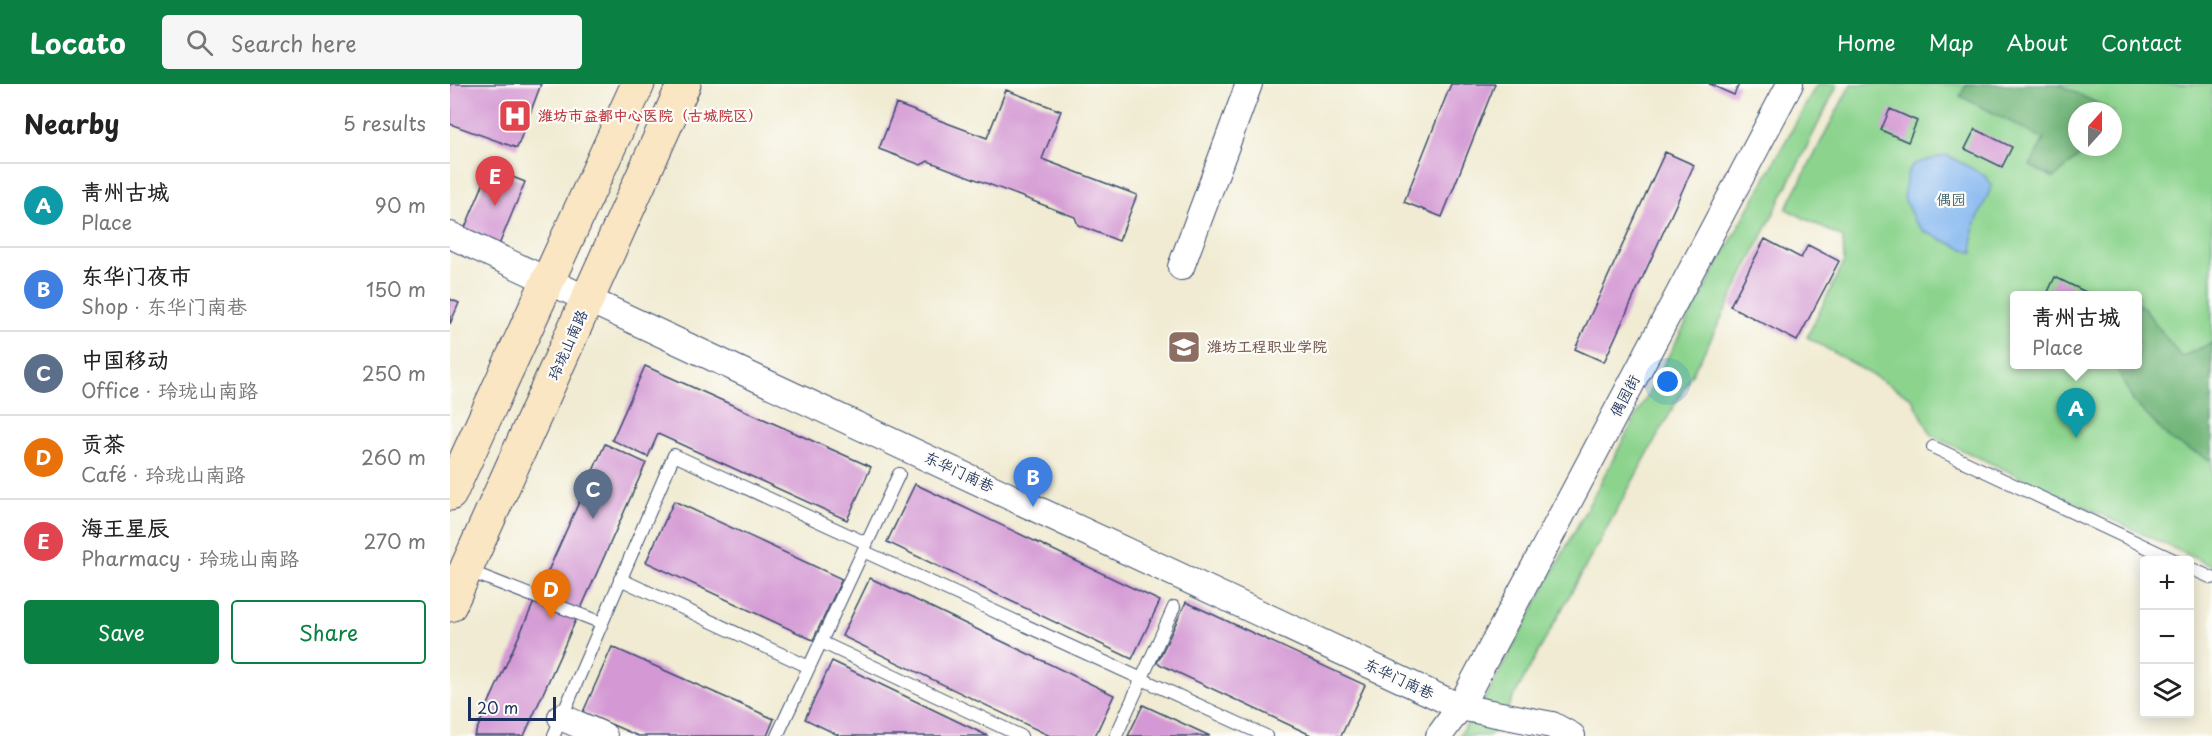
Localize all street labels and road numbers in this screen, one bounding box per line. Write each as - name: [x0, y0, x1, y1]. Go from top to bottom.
- street label: 玲珑山南路: [541, 305, 592, 383]
- street label: 偶园街: [1603, 370, 1644, 421]
- street label: 东华门南巷: [921, 444, 998, 497]
- street label: 东华门南巷: [1361, 651, 1438, 704]

